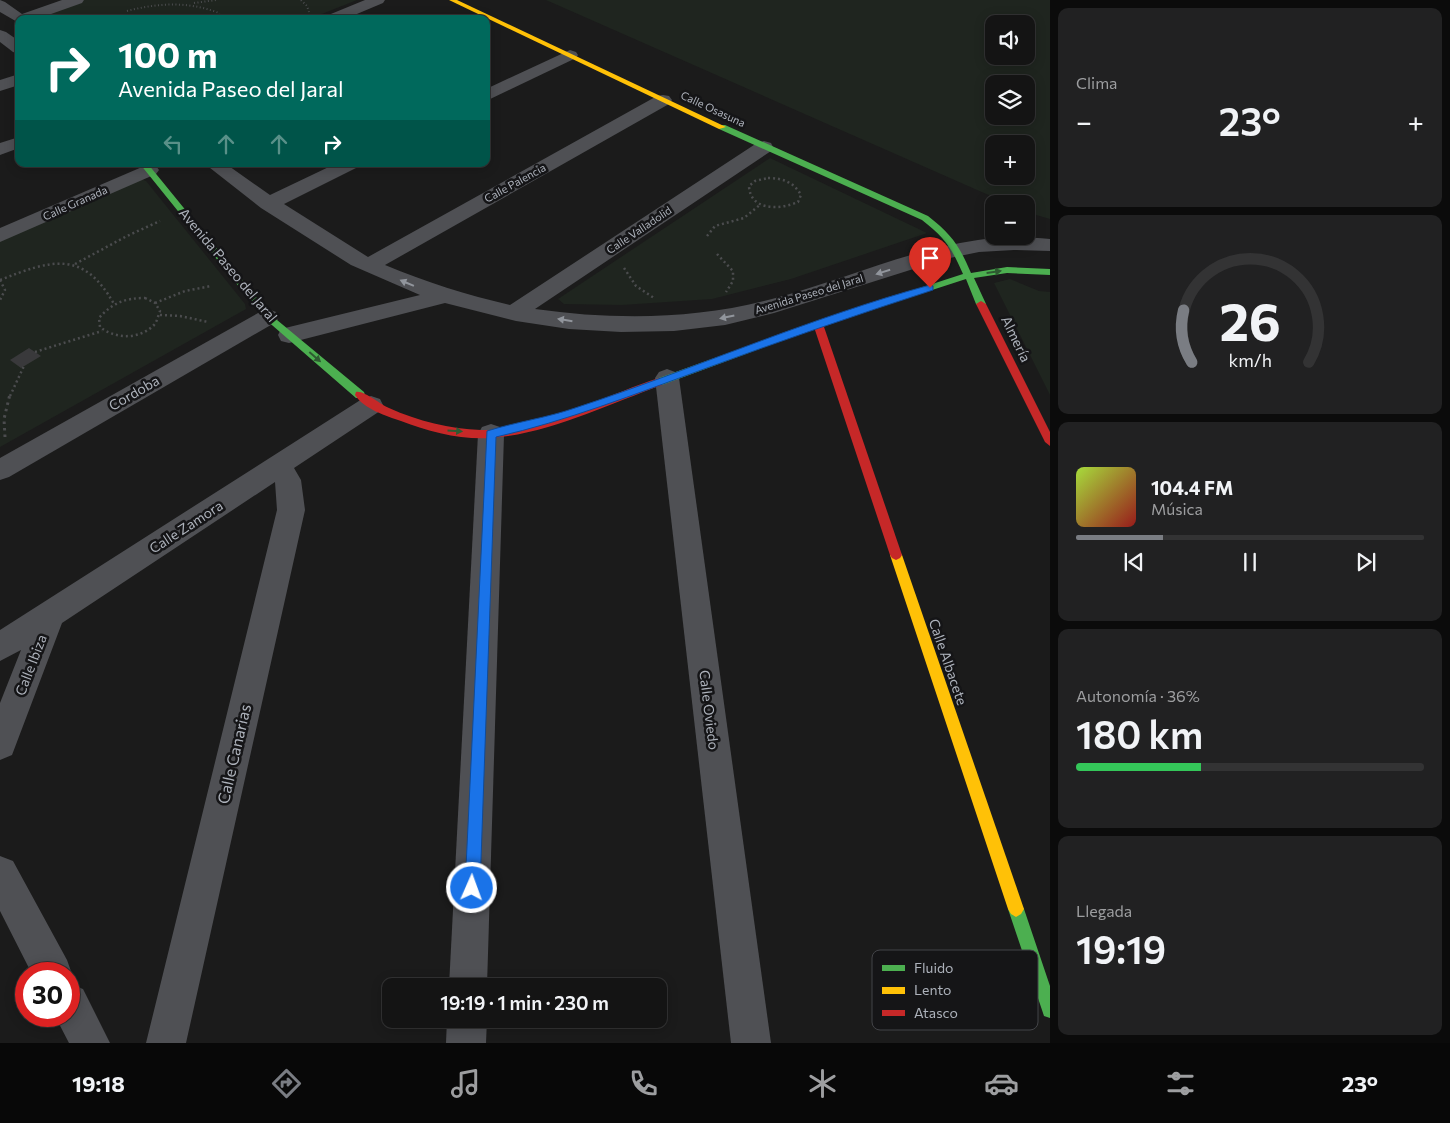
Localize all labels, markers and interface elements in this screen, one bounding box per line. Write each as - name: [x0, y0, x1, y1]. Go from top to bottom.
- map controls: [985, 15, 1035, 245]
- button: sound: [985, 15, 1035, 65]
- text: 100 m: [118, 32, 218, 75]
- icon: right: [35, 35, 100, 100]
- text: Clima: [1076, 73, 1117, 92]
- text: Avenida Paseo del Jaral: [118, 75, 344, 102]
- button: layers: [985, 75, 1035, 125]
- street label: Calle Osasuna: [679, 88, 748, 129]
- text: 23°: [1219, 97, 1281, 144]
- text: −: [1076, 104, 1092, 138]
- text: +: [1408, 104, 1424, 138]
- icon: left: [159, 130, 187, 158]
- icon: ahead: [212, 130, 240, 158]
- icon: ahead: [265, 130, 293, 158]
- icon: right: [318, 130, 346, 158]
- button: +: [985, 135, 1035, 185]
- street label: Calle Palencia: [482, 160, 548, 205]
- street label: Calle Granada: [41, 183, 109, 223]
- button: −: [985, 195, 1035, 245]
- street label: Calle Valladolid: [604, 203, 674, 256]
- street label: Avenida Paseo del Jaral: [176, 204, 281, 325]
- pin: [909, 237, 951, 288]
- icon: arrive: [916, 244, 944, 272]
- one-way arrow: [875, 268, 890, 276]
- one-way arrow: [986, 268, 1002, 276]
- street label: Avenida Paseo del Jaral: [753, 271, 865, 317]
- one-way arrow: [400, 278, 414, 286]
- text: 26: [1219, 288, 1281, 352]
- one-way arrow: [719, 313, 734, 321]
- street label: Almería: [998, 313, 1035, 365]
- one-way arrow: [557, 316, 573, 324]
- text: km/h: [1228, 349, 1272, 371]
- one-way arrow: [308, 351, 320, 363]
- street label: Cordoba: [106, 371, 162, 414]
- one-way arrow: [447, 428, 463, 436]
- text: 104.4 FM: [1151, 476, 1233, 499]
- street label: Calle Zamora: [146, 497, 226, 557]
- text: Música: [1151, 499, 1203, 518]
- icon: previous: [1120, 548, 1148, 576]
- icon: pause: [1236, 548, 1264, 576]
- icon: next: [1352, 548, 1380, 576]
- street label: Calle Albacete: [926, 616, 971, 707]
- street label: Calle Ibiza: [11, 632, 50, 698]
- street label: Calle Oviedo: [696, 669, 723, 751]
- text: Autonomía · 36%: [1076, 686, 1200, 705]
- street label: Calle Canarias: [213, 702, 254, 806]
- text: 180 km: [1076, 710, 1203, 757]
- position arrow: [445, 861, 497, 913]
- text: Llegada: [1076, 901, 1132, 920]
- text: 19:19: [1076, 925, 1166, 972]
- legend: [872, 950, 1038, 1030]
- text: Fluido: [914, 959, 953, 976]
- speed limit sign: 30: [15, 962, 80, 1027]
- text: Lento: [914, 981, 951, 998]
- text: 19:19 · 1 min · 230 m: [440, 991, 609, 1014]
- text: Atasco: [914, 1004, 958, 1021]
- icon: directions: [269, 1066, 304, 1101]
- icon: music: [448, 1066, 483, 1101]
- icon: phone: [626, 1066, 661, 1101]
- icon: climate: [805, 1066, 840, 1101]
- icon: car: [984, 1066, 1019, 1101]
- icon: filters: [1163, 1066, 1198, 1101]
- text: 19:18: [72, 1070, 125, 1097]
- text: 23°: [1342, 1070, 1378, 1097]

